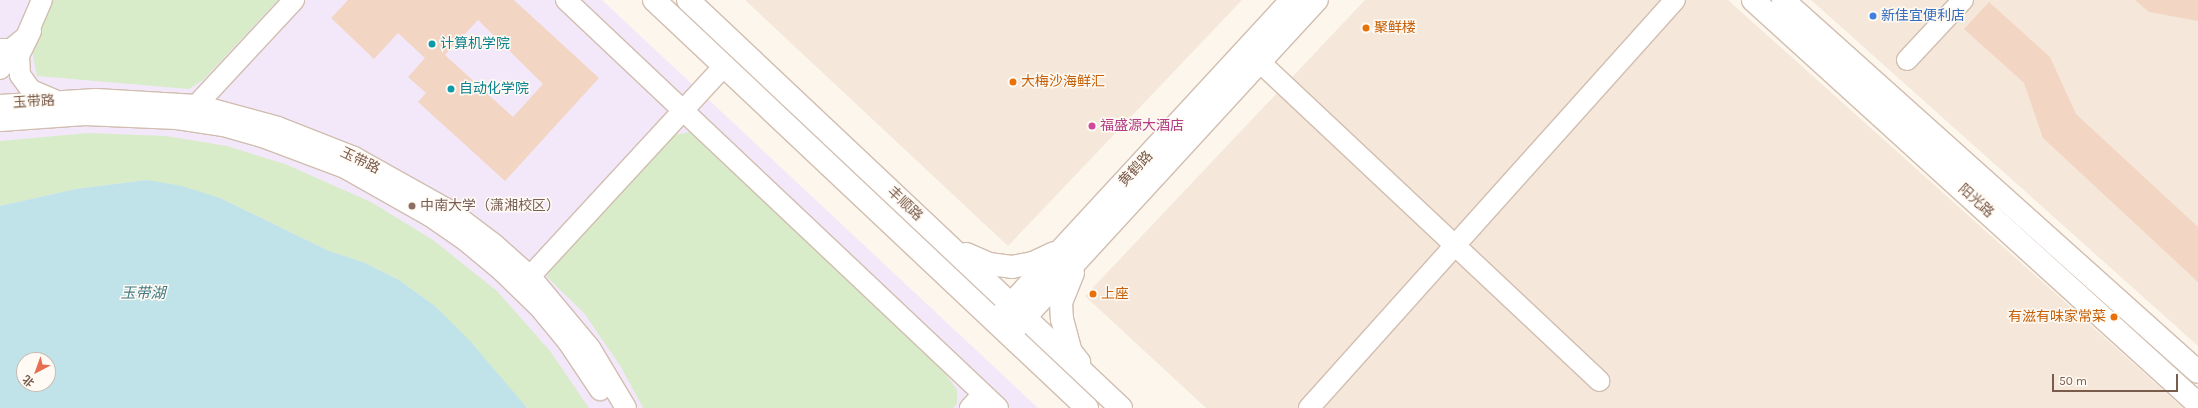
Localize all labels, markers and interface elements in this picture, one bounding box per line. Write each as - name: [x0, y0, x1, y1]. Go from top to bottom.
- place label: 新佳宜便利店: [1881, 8, 1965, 24]
- marker: 新佳宜便利店: [1868, 11, 1878, 21]
- place label: 聚鲜楼: [1374, 20, 1416, 36]
- marker: 聚鲜楼: [1361, 23, 1371, 33]
- place label: 计算机学院: [440, 36, 510, 52]
- marker: 计算机学院: [427, 39, 437, 49]
- place label: 大梅沙海鲜汇: [1021, 74, 1105, 90]
- marker: 大梅沙海鲜汇: [1008, 77, 1018, 87]
- place label: 自动化学院: [459, 81, 529, 97]
- marker: 自动化学院: [446, 84, 456, 94]
- street label: 玉带路: [12, 92, 56, 112]
- place label: 福盛源大酒店: [1100, 118, 1184, 134]
- marker: 福盛源大酒店: [1087, 121, 1097, 131]
- street label: 玉带路: [337, 144, 383, 178]
- street label: 黄鹤路: [1116, 148, 1156, 190]
- street label: 阳光路: [1955, 181, 1997, 221]
- street label: 丰顺路: [884, 184, 926, 224]
- place label: 中南大学（潇湘校区）: [420, 198, 560, 214]
- marker: 中南大学（潇湘校区）: [407, 201, 417, 211]
- water label: 玉带湖: [121, 285, 165, 303]
- place label: 上座: [1101, 286, 1129, 302]
- marker: 上座: [1088, 289, 1098, 299]
- place label: 有滋有味家常菜: [2008, 309, 2106, 325]
- marker: 有滋有味家常菜: [2109, 312, 2119, 322]
- north arrow: [16, 352, 56, 392]
- scale bar: [2054, 366, 2180, 392]
- text: 北: [20, 372, 37, 389]
- text: 50 m: [2059, 374, 2087, 388]

